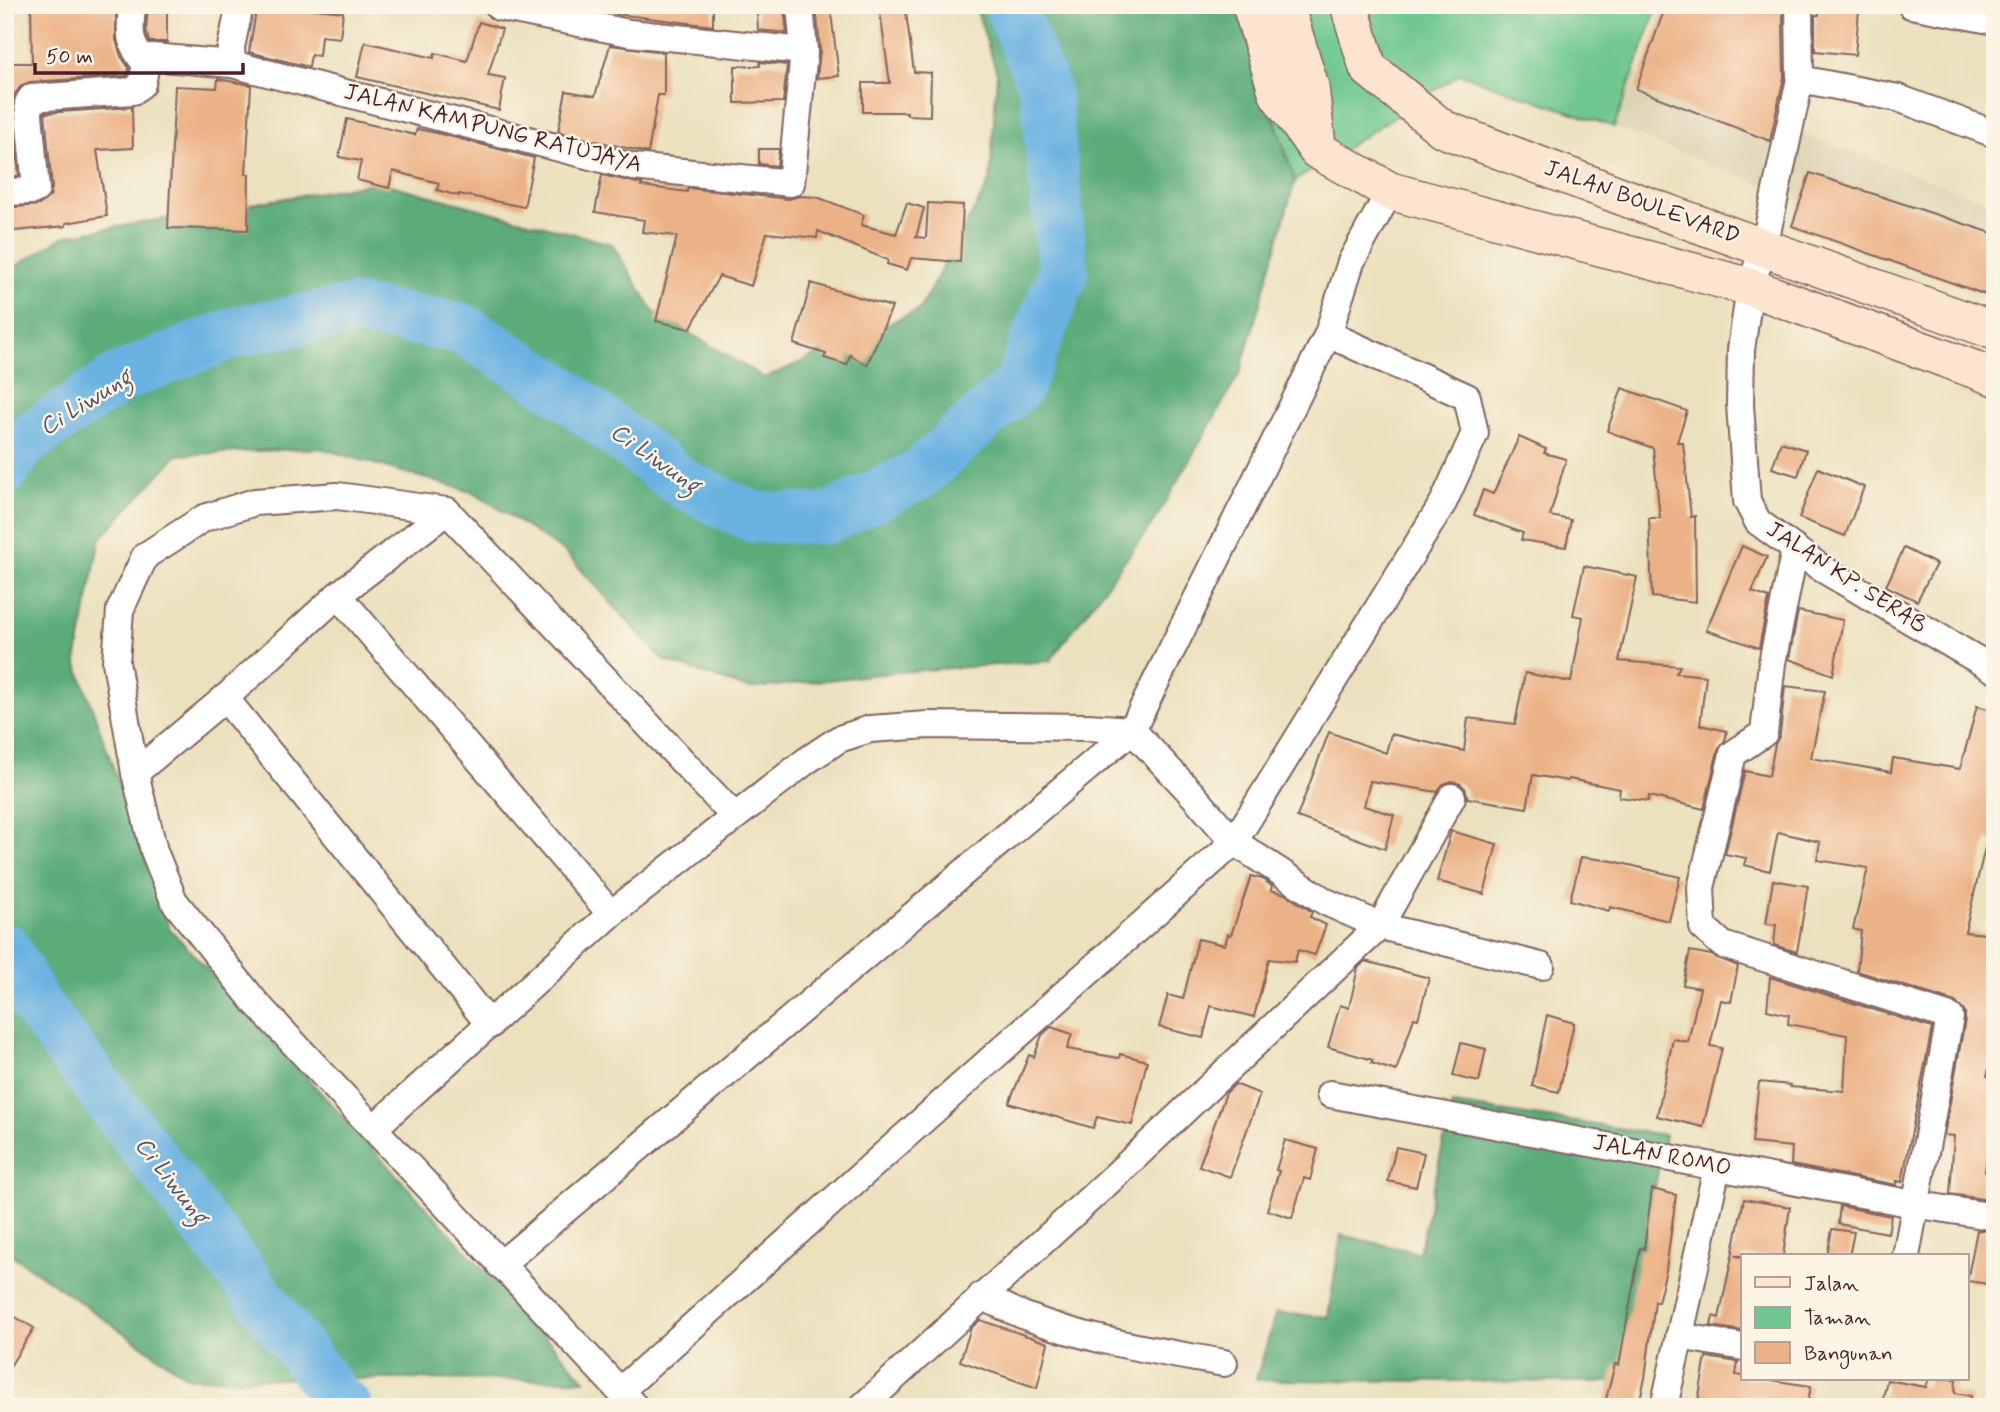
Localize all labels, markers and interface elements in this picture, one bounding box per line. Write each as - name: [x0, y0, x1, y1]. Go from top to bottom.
- scale bar: [35, 32, 243, 76]
- text: 50 m: [46, 43, 93, 71]
- street label: JALAN KAMPUNG RATUJAYA: [341, 77, 645, 181]
- street label: JALAN BOULEVARD: [1540, 154, 1744, 252]
- water label: Ci Liwung: [34, 361, 142, 446]
- water label: Ci Liwung: [602, 417, 708, 505]
- street label: JALAN KP. SERAB: [1760, 515, 1932, 641]
- street label: JALAN ROMO: [1590, 1128, 1734, 1184]
- water label: Ci Liwung: [125, 1131, 217, 1235]
- legend: [1741, 1254, 1968, 1380]
- text: Jalan: [1804, 1270, 1859, 1298]
- text: Taman: [1804, 1304, 1871, 1332]
- text: Bangunan: [1804, 1340, 1893, 1369]

